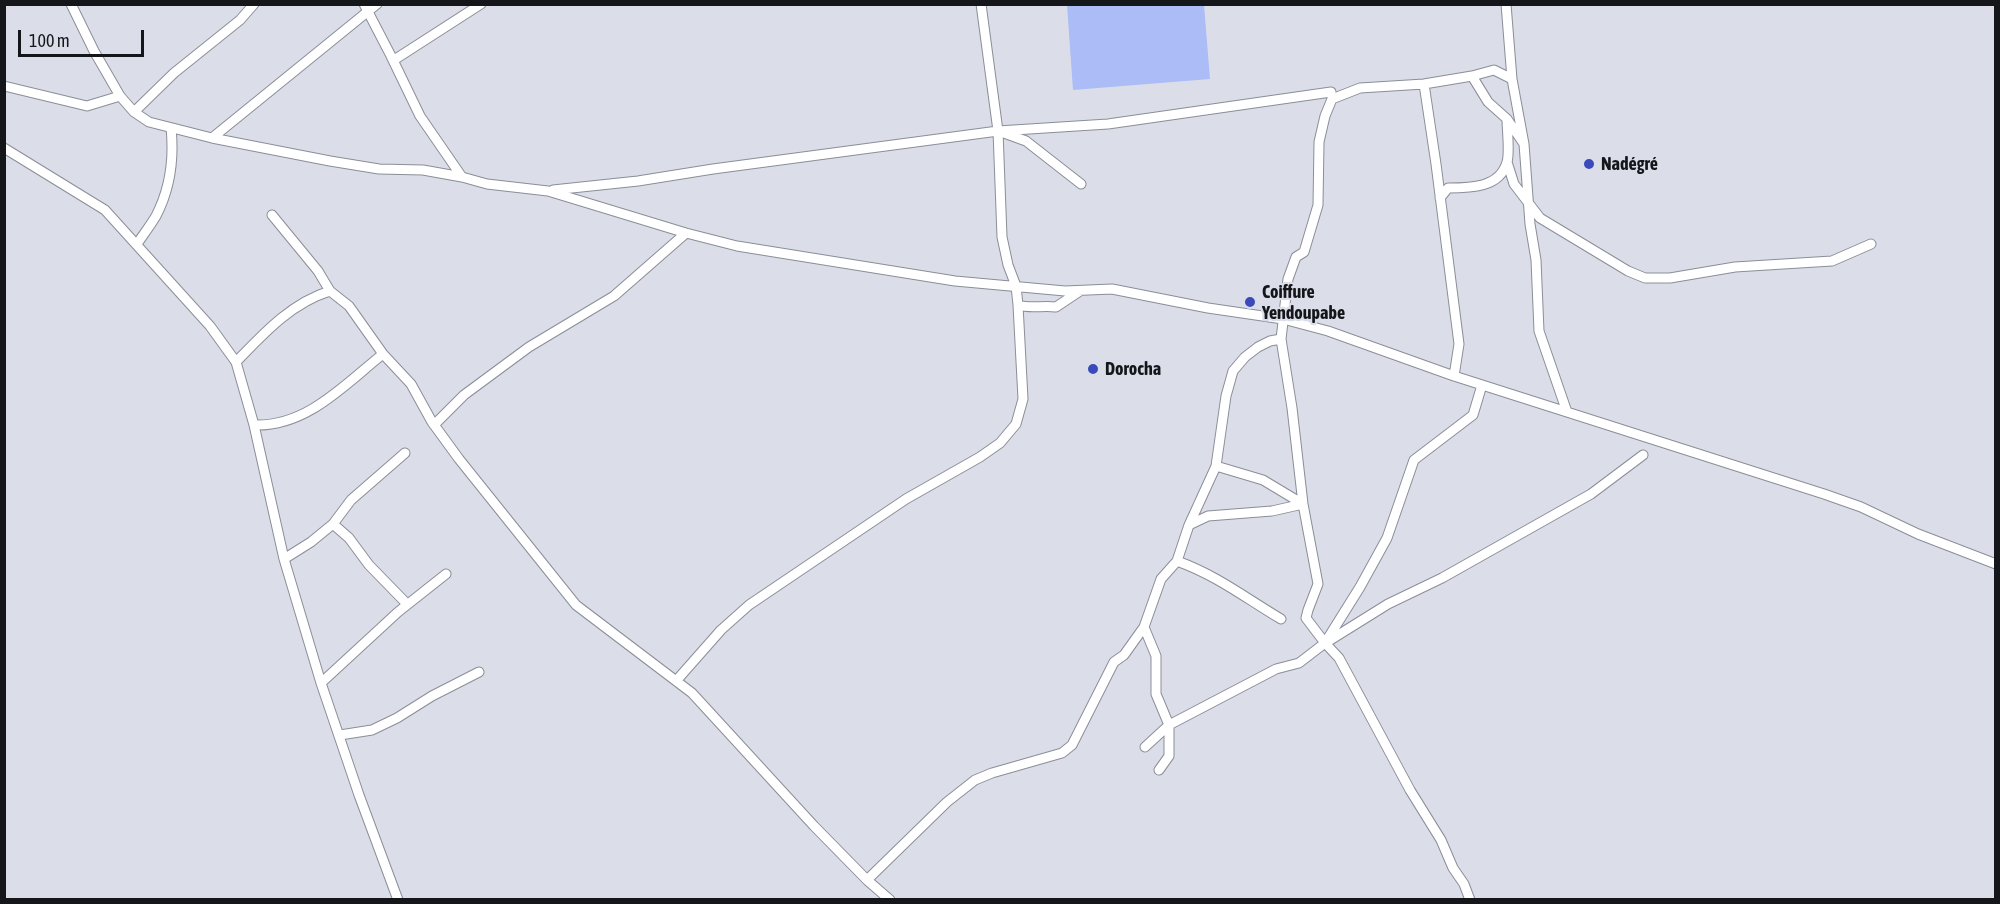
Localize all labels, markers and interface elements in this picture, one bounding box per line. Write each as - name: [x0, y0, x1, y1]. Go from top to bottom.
- scale bar: [21, 18, 147, 56]
- text: 100 m: [29, 30, 70, 51]
- place label: Nadégré: [1601, 153, 1658, 175]
- marker: Nadégré: [1582, 157, 1596, 171]
- place label: Coiffure Yendoupabe: [1262, 281, 1345, 324]
- marker: Coiffure Yendoupabe: [1243, 295, 1257, 309]
- place label: Dorocha: [1105, 358, 1161, 380]
- marker: Dorocha: [1086, 362, 1100, 376]

